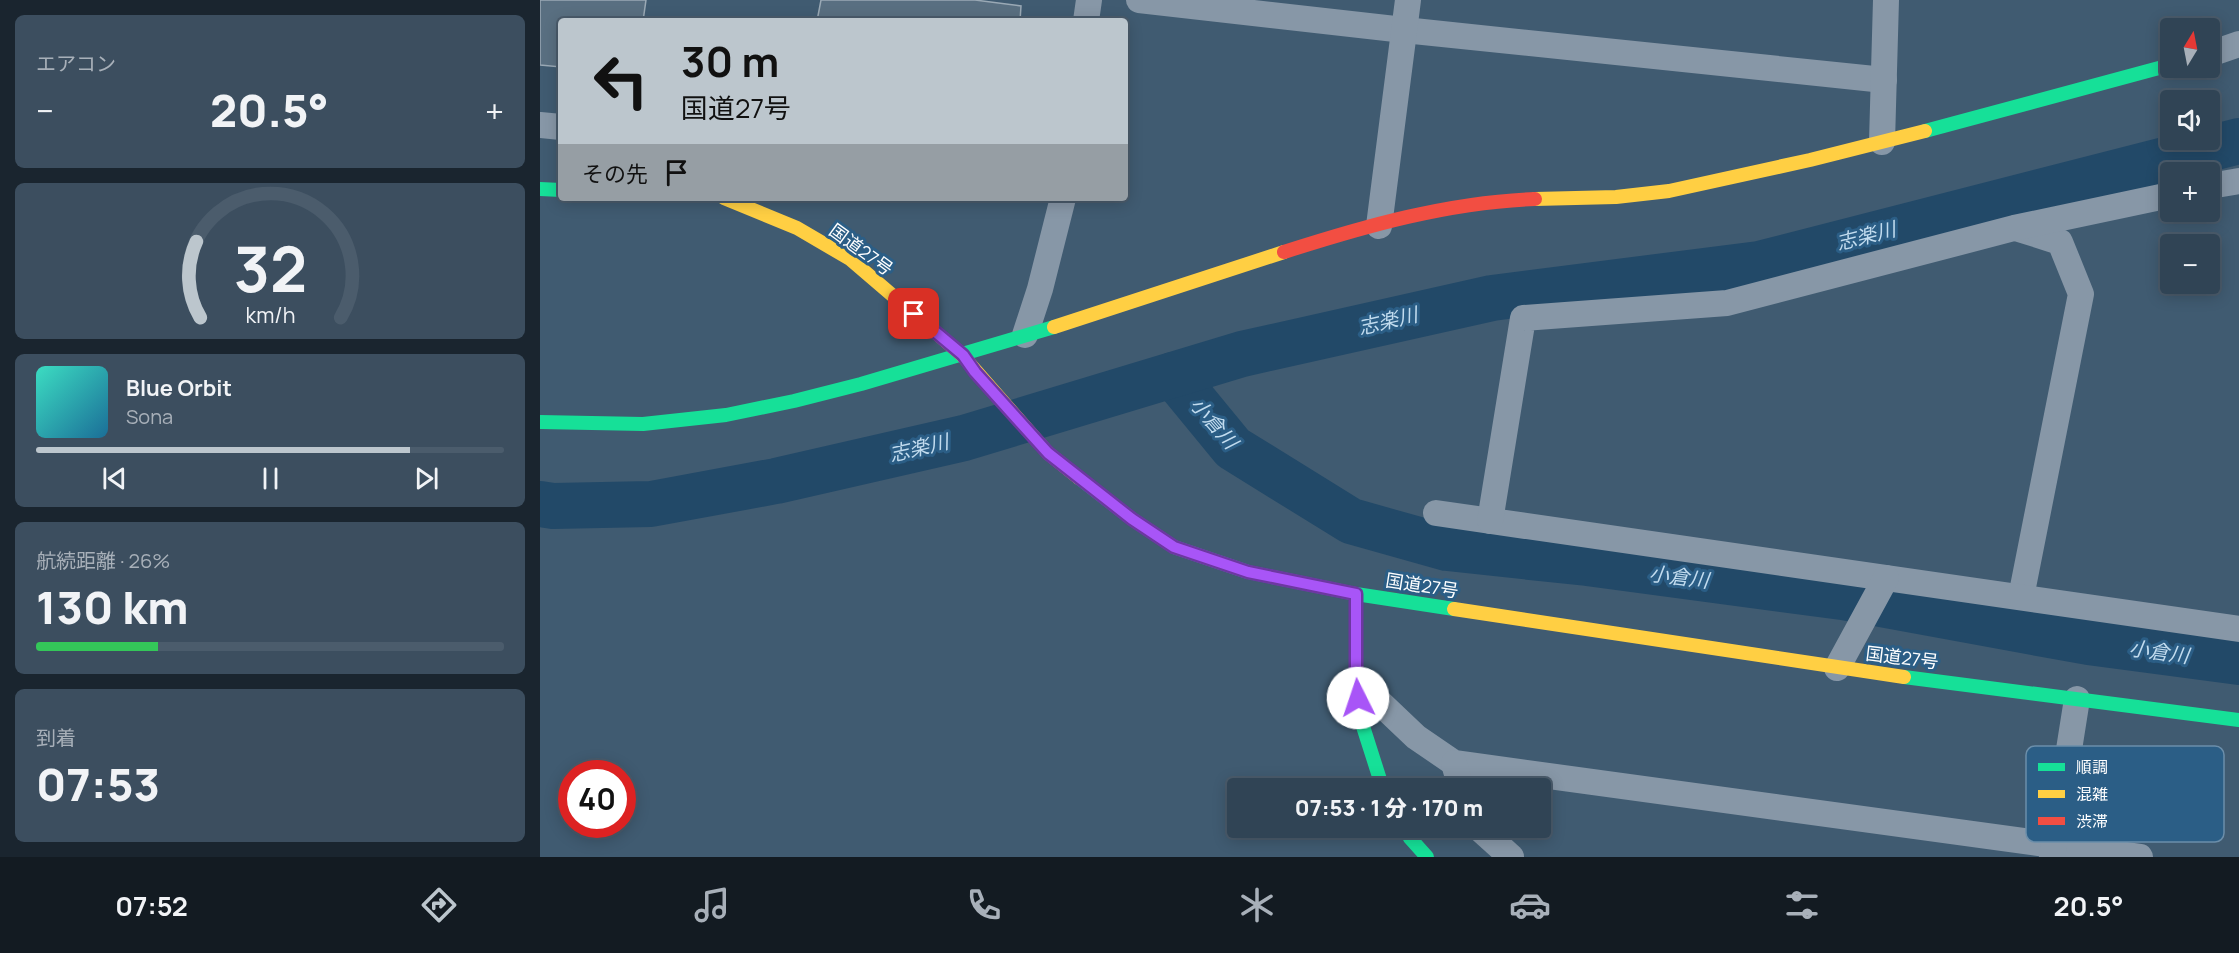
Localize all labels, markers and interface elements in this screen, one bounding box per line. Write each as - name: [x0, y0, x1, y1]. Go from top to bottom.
- north arrow: [2160, 18, 2220, 78]
- map controls: [2160, 18, 2220, 294]
- text: 30 m: [681, 32, 779, 90]
- icon: left: [582, 42, 660, 120]
- text: エアコン: [36, 50, 116, 77]
- text: 20.5°: [210, 79, 329, 141]
- text: −: [36, 88, 54, 133]
- text: +: [485, 88, 504, 133]
- text: 国道27号: [681, 89, 791, 126]
- button: sound: [2160, 90, 2220, 150]
- icon: arrive: [660, 156, 693, 189]
- text: その先: [582, 159, 648, 189]
- button: +: [2160, 162, 2220, 222]
- water label: 志楽川: [1834, 215, 1900, 256]
- street label: 国道27号: [825, 218, 898, 280]
- text: 32: [233, 225, 307, 311]
- button: −: [2160, 234, 2220, 294]
- pin: [888, 288, 939, 339]
- icon: arrive: [897, 297, 930, 330]
- text: km/h: [245, 300, 295, 329]
- water label: 志楽川: [1356, 300, 1422, 340]
- text: Blue Orbit: [126, 373, 232, 403]
- water label: 小倉川: [1185, 391, 1246, 456]
- text: Sona: [126, 403, 173, 430]
- water label: 志楽川: [887, 427, 953, 467]
- icon: previous: [98, 462, 131, 495]
- icon: pause: [254, 462, 287, 495]
- icon: next: [410, 462, 443, 495]
- text: 航続距離 · 26%: [36, 547, 170, 574]
- water label: 小倉川: [1648, 559, 1712, 594]
- street label: 国道27号: [1384, 567, 1460, 603]
- text: 130 km: [36, 576, 188, 638]
- water label: 小倉川: [2127, 634, 2193, 669]
- street label: 国道27号: [1864, 641, 1940, 673]
- position arrow: [1326, 666, 1390, 730]
- text: 到着: [36, 724, 76, 751]
- legend: [2026, 746, 2224, 842]
- text: 07:53: [36, 753, 160, 815]
- text: 順調: [2076, 756, 2108, 778]
- speed limit sign: 40: [558, 760, 636, 838]
- text: 混雑: [2076, 783, 2108, 805]
- text: 07:53 · 1 分 · 170 m: [1295, 793, 1483, 823]
- text: 渋滞: [2076, 810, 2108, 832]
- icon: directions: [418, 884, 460, 926]
- icon: music: [691, 884, 733, 926]
- icon: phone: [963, 884, 1005, 926]
- icon: climate: [1236, 884, 1278, 926]
- icon: car: [1509, 884, 1551, 926]
- icon: filters: [1781, 884, 1823, 926]
- text: 07:52: [115, 887, 188, 924]
- text: 20.5°: [2054, 887, 2124, 924]

